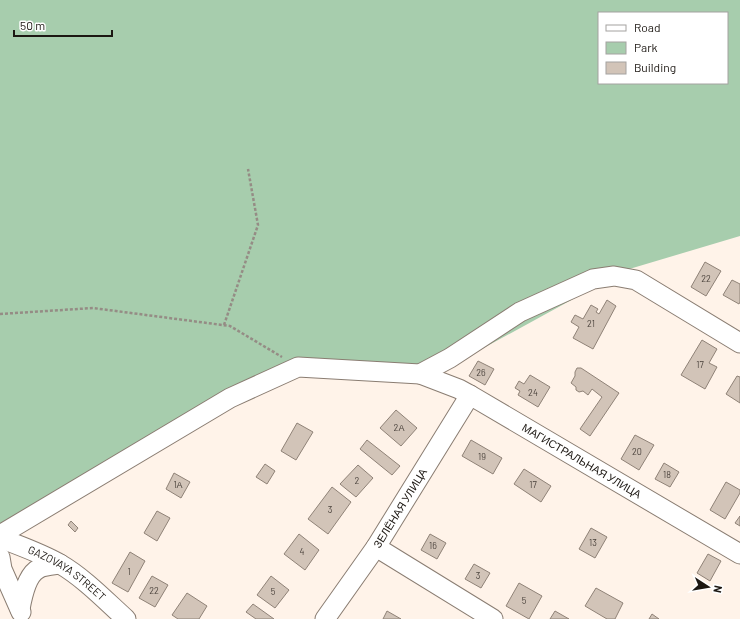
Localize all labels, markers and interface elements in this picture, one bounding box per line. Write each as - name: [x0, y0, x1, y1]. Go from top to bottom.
- scale bar: [14, 12, 112, 38]
- legend: [598, 12, 728, 84]
- text: 50 m: [20, 18, 45, 32]
- text: Road: [634, 20, 661, 34]
- text: Park: [634, 40, 658, 54]
- text: Building: [634, 60, 676, 74]
- house number: 22: [701, 273, 711, 284]
- house number: 21: [587, 318, 595, 329]
- house number: 17: [696, 359, 704, 370]
- house number: 26: [476, 367, 486, 378]
- house number: 24: [528, 387, 538, 398]
- street label: МАГИСТРАЛЬНАЯ УЛИЦА: [520, 420, 644, 501]
- house number: 2А: [394, 422, 404, 433]
- house number: 20: [632, 446, 642, 457]
- house number: 19: [478, 451, 486, 462]
- street label: ЗЕЛЁНАЯ УЛИЦА: [370, 465, 430, 550]
- house number: 18: [663, 469, 671, 480]
- house number: 2: [355, 475, 360, 486]
- house number: 1А: [173, 479, 183, 490]
- house number: 17: [529, 479, 537, 490]
- house number: 3: [328, 504, 333, 515]
- house number: 13: [589, 537, 597, 548]
- house number: 16: [429, 540, 437, 551]
- street label: GAZOVAYA STREET: [26, 543, 109, 603]
- house number: 4: [300, 546, 305, 557]
- house number: 1: [127, 566, 131, 577]
- north arrow: [688, 567, 728, 607]
- house number: 3: [476, 570, 481, 581]
- text: N: [711, 584, 725, 594]
- house number: 22: [149, 585, 159, 596]
- house number: 5: [271, 586, 276, 597]
- house number: 5: [522, 595, 527, 606]

